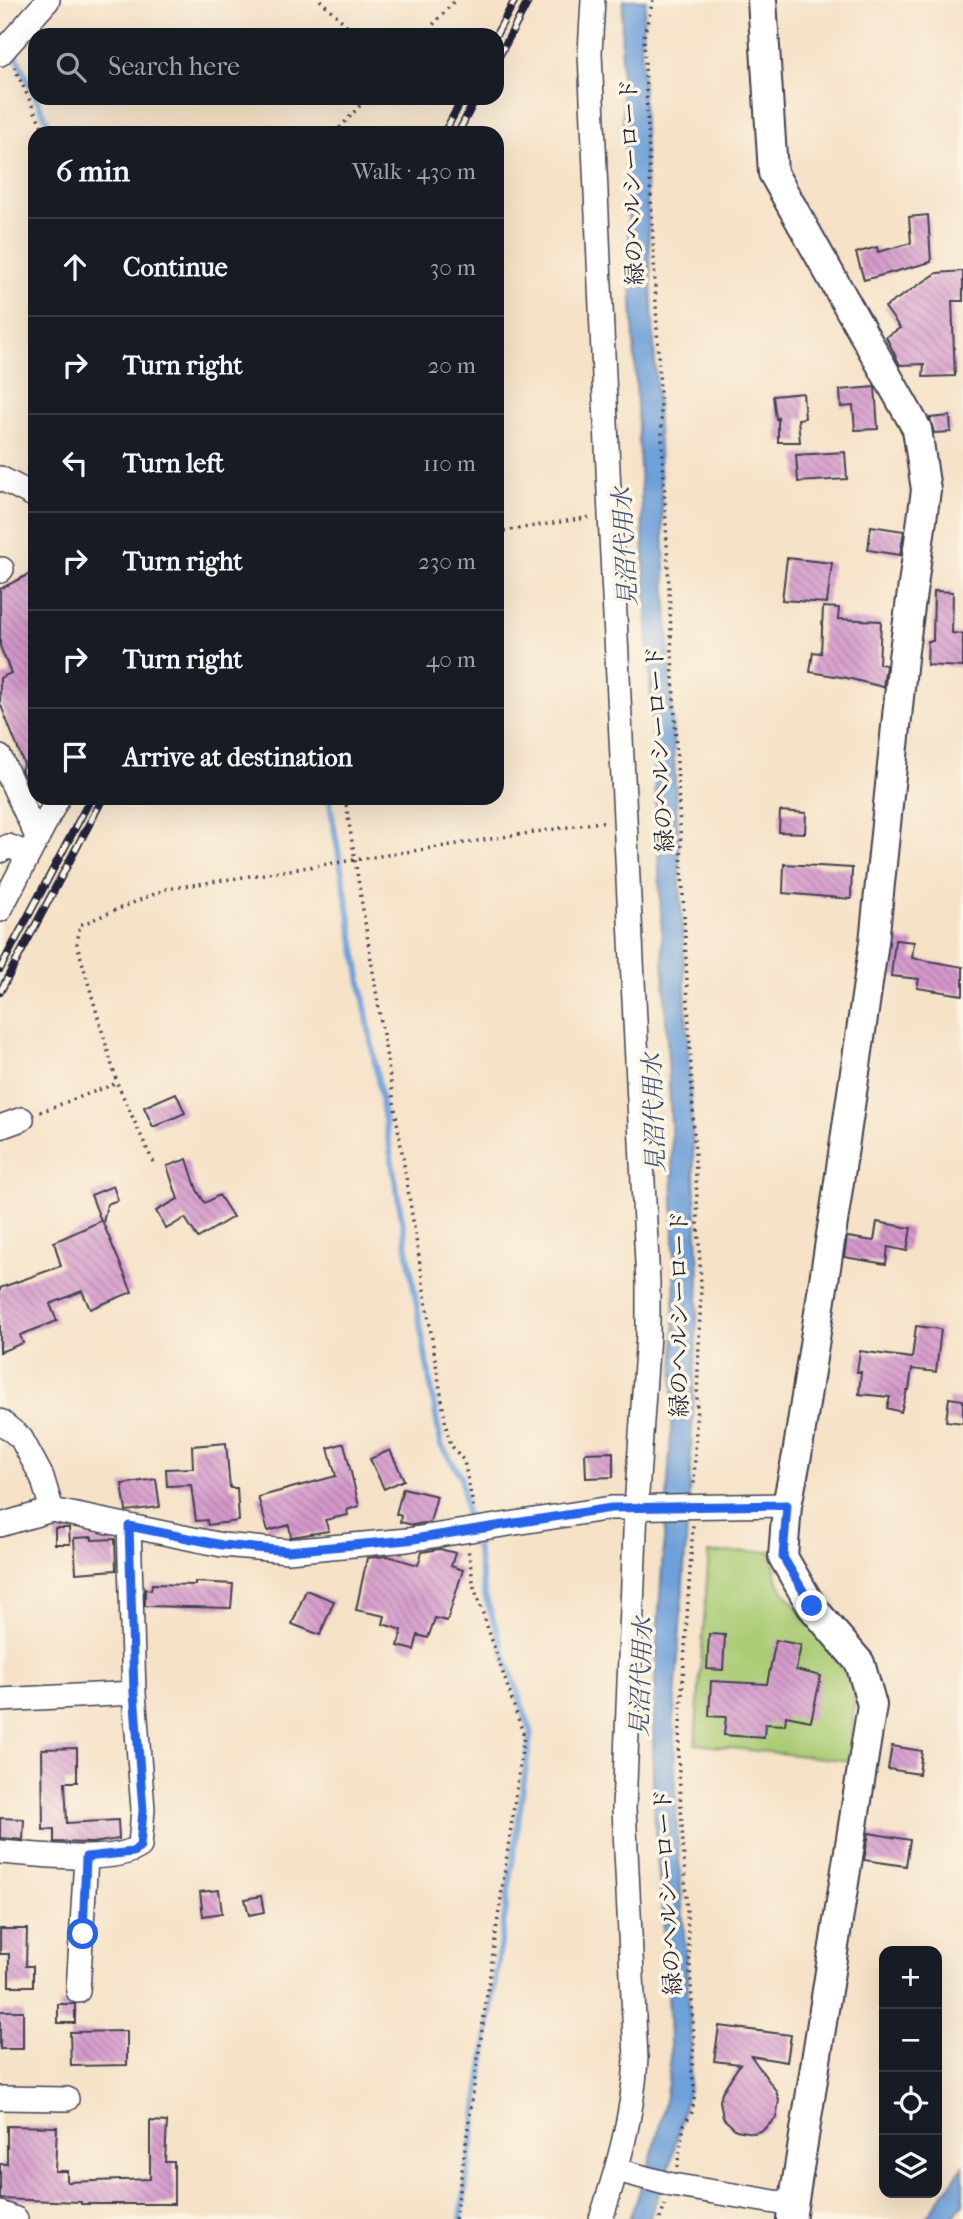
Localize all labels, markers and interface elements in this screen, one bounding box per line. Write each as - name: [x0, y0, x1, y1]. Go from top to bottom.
- search box: [28, 28, 504, 105]
- icon: search: [52, 48, 90, 86]
- text: Search here: [108, 51, 240, 82]
- street label: 緑のヘルシーロード: [615, 78, 649, 286]
- text: 6 min: [56, 154, 130, 189]
- text: Walk · 430 m: [352, 158, 476, 185]
- icon: ahead: [56, 248, 94, 286]
- text: Continue: [123, 252, 228, 283]
- text: 30 m: [430, 254, 476, 281]
- icon: right: [56, 346, 94, 384]
- text: Turn right: [123, 350, 243, 381]
- text: 20 m: [427, 352, 476, 379]
- icon: left: [56, 444, 94, 482]
- text: Turn left: [123, 448, 224, 479]
- text: 110 m: [423, 450, 476, 477]
- water label: 見沼代用水: [608, 484, 642, 608]
- icon: right: [56, 542, 94, 580]
- text: Turn right: [123, 546, 243, 577]
- text: 230 m: [418, 548, 476, 575]
- icon: right: [56, 640, 94, 678]
- text: Turn right: [123, 644, 243, 675]
- street label: 緑のヘルシーロード: [641, 645, 679, 853]
- text: 40 m: [426, 646, 476, 673]
- icon: arrive: [56, 738, 94, 776]
- text: Arrive at destination: [123, 742, 353, 773]
- water label: 見沼代用水: [638, 1051, 670, 1173]
- street label: 緑のヘルシーロード: [666, 1211, 693, 1417]
- route end: [796, 1590, 827, 1621]
- water label: 見沼代用水: [625, 1615, 657, 1737]
- street label: 緑のヘルシーロード: [649, 1788, 687, 1996]
- route start: [67, 1918, 98, 1949]
- map controls: [879, 1946, 942, 2198]
- button: +: [879, 1946, 942, 2009]
- button: −: [879, 2009, 942, 2072]
- button: locate: [879, 2072, 942, 2135]
- button: layers: [879, 2135, 942, 2198]

